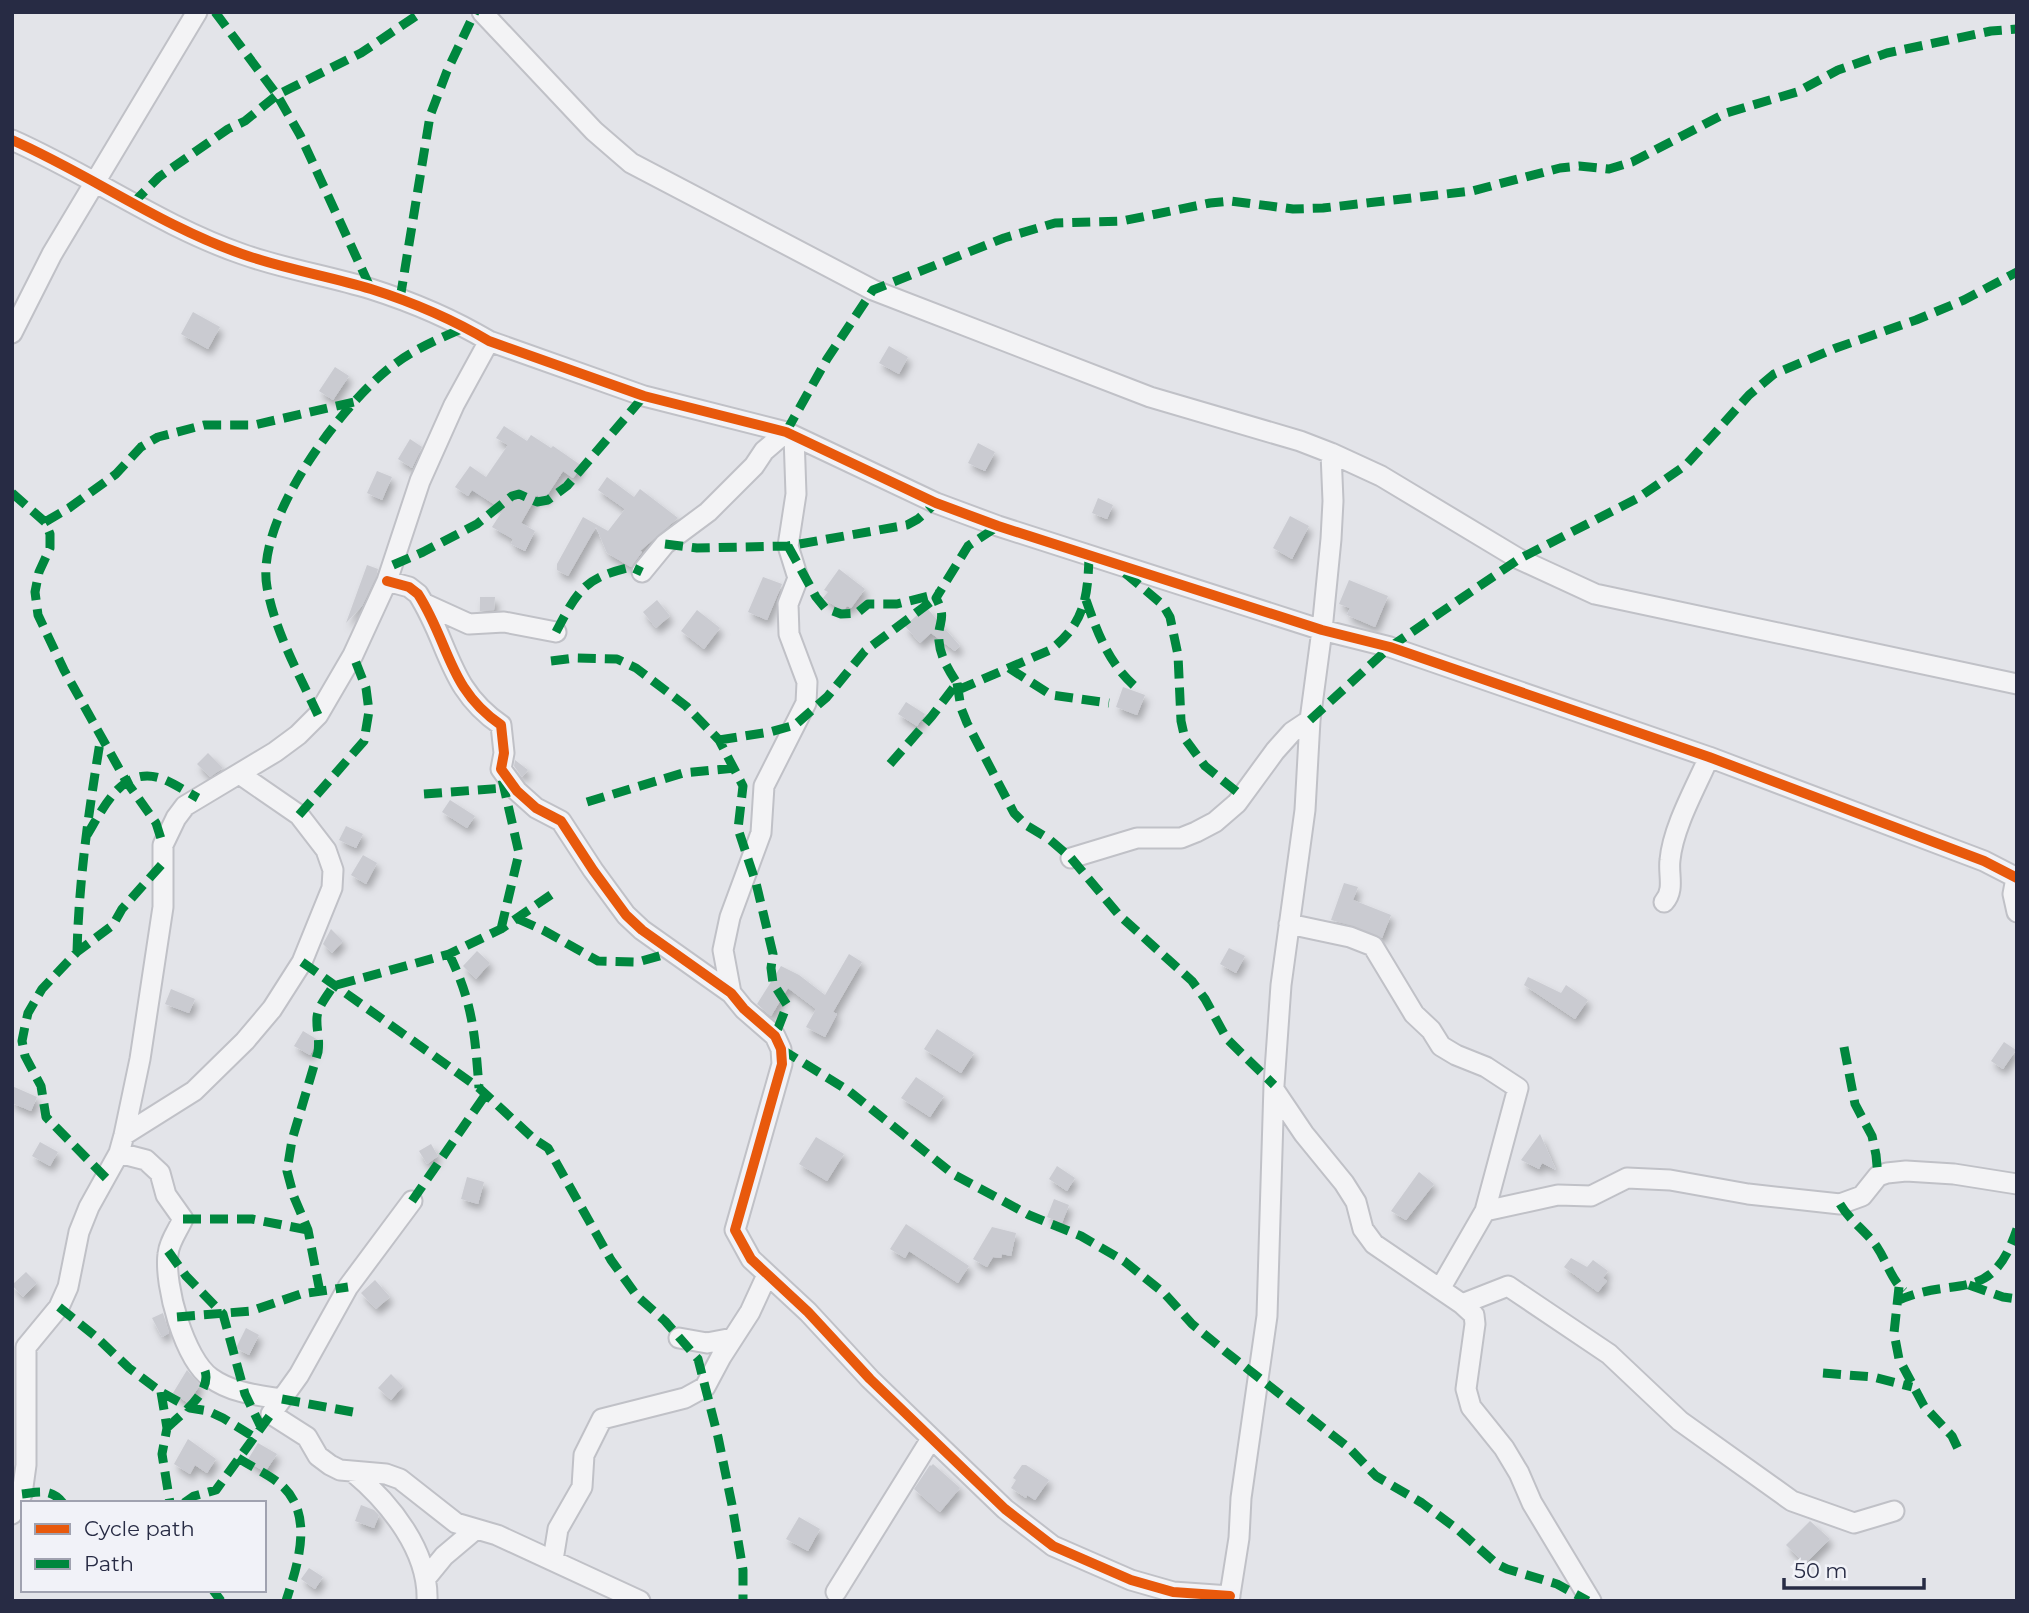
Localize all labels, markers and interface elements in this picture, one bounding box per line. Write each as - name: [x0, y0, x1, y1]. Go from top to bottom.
- legend: [21, 1501, 266, 1592]
- text: Cycle path: [84, 1516, 195, 1541]
- scale bar: [1784, 1546, 1924, 1590]
- text: Path: [84, 1551, 134, 1576]
- text: 50 m: [1794, 1558, 1848, 1583]

